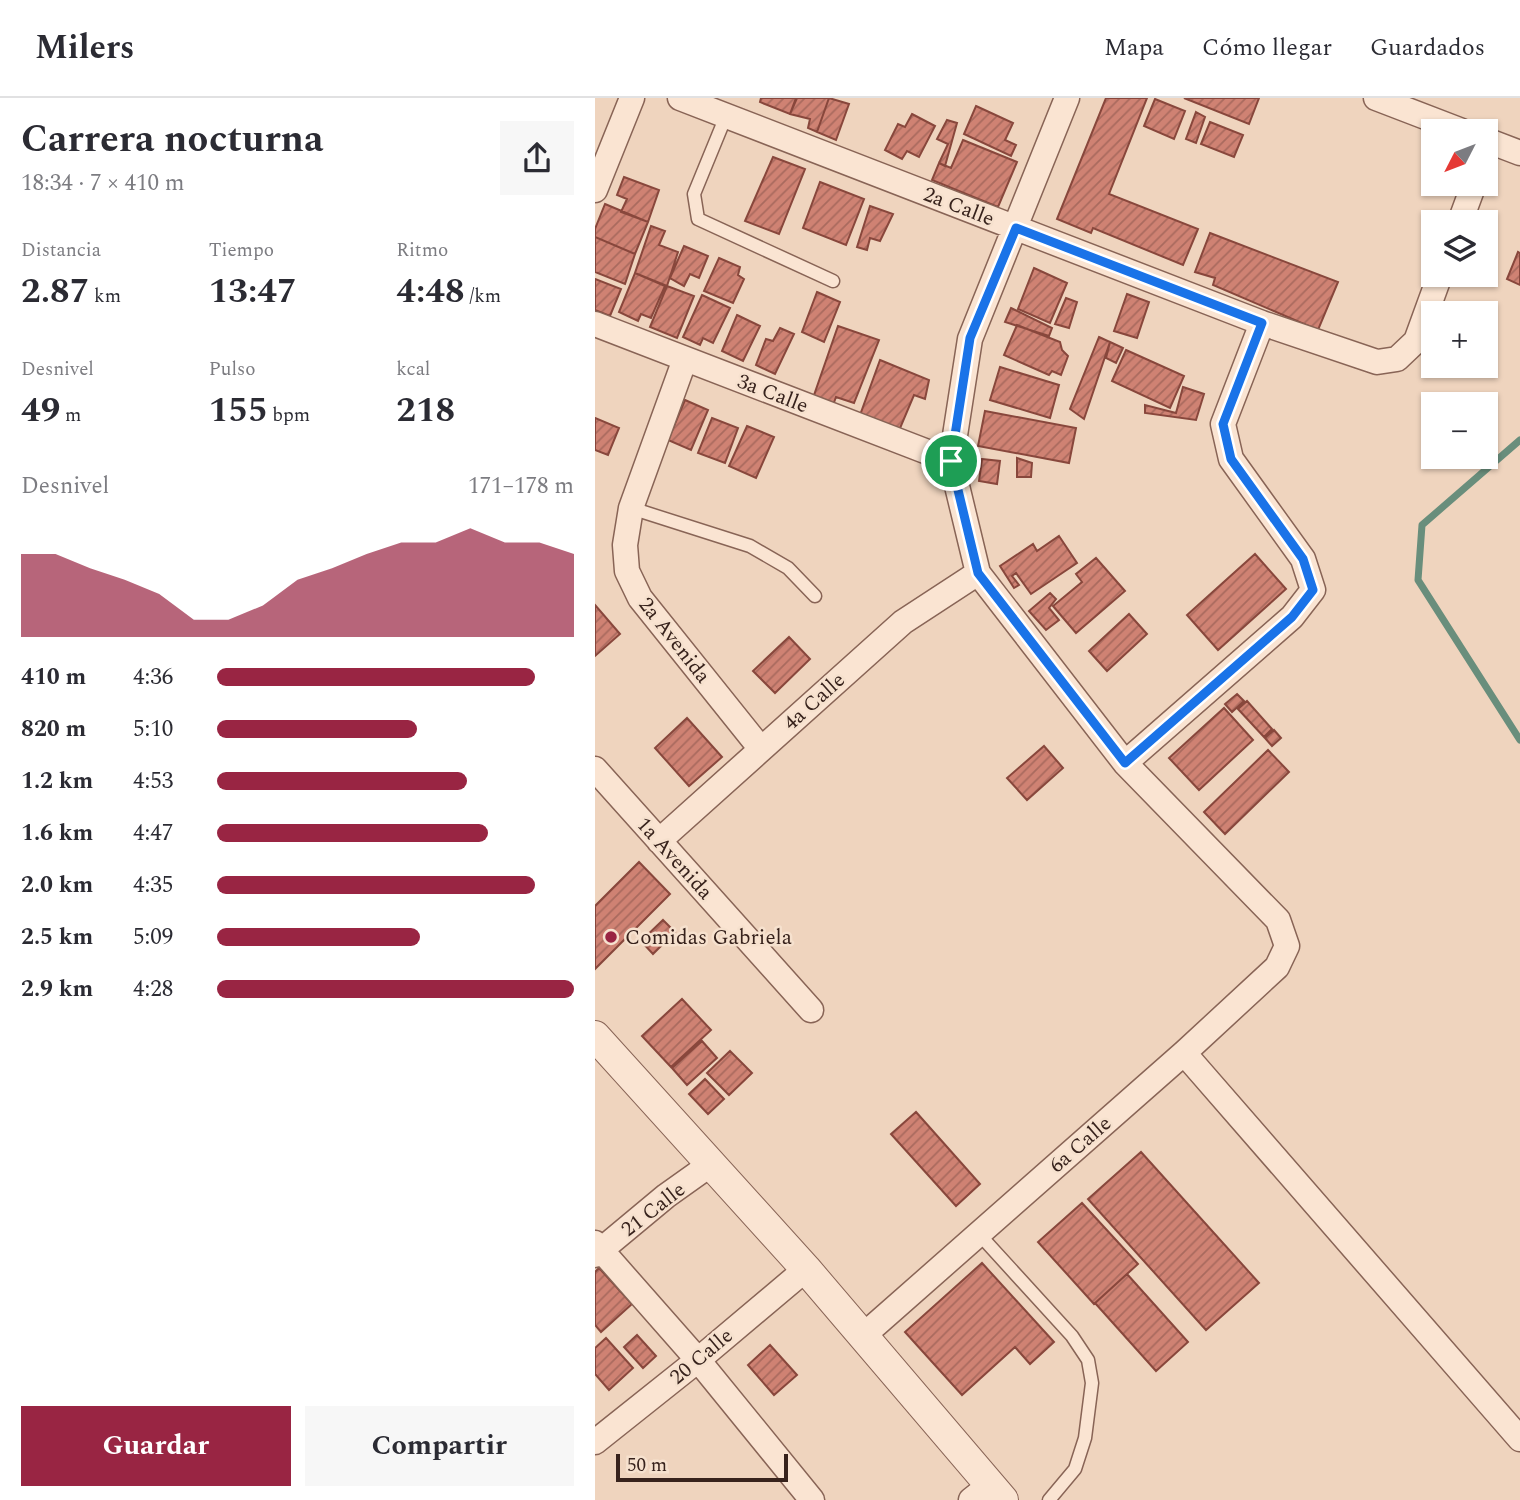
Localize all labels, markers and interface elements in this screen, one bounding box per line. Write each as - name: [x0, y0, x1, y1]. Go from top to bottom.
- text: Milers: [35, 23, 134, 73]
- text: Mapa: [1104, 30, 1164, 66]
- text: Cómo llegar: [1202, 30, 1332, 66]
- text: Guardados: [1370, 30, 1485, 66]
- text: Carrera nocturna: [21, 111, 324, 169]
- north arrow: [1421, 119, 1498, 196]
- map controls: [1421, 119, 1498, 469]
- button: share: [500, 121, 574, 195]
- text: 18:34 · 7 × 410 m: [21, 166, 185, 201]
- street label: 2a Calle: [918, 179, 999, 235]
- button: layers: [1421, 210, 1498, 287]
- text: Distancia: [21, 236, 101, 265]
- text: Tiempo: [209, 236, 274, 265]
- text: Ritmo: [396, 236, 448, 265]
- text: 2.87: [21, 265, 89, 318]
- text: 13:47: [209, 265, 297, 318]
- text: 4:48: [396, 265, 465, 318]
- text: km: [89, 282, 121, 311]
- text: /km: [465, 282, 501, 311]
- button: +: [1421, 301, 1498, 378]
- text: Desnivel: [21, 355, 94, 384]
- text: Pulso: [209, 355, 256, 384]
- text: kcal: [396, 355, 430, 384]
- street label: 3a Calle: [732, 366, 813, 422]
- text: 49: [21, 384, 60, 437]
- text: 155: [209, 384, 268, 437]
- text: 218: [396, 384, 455, 437]
- button: −: [1421, 392, 1498, 469]
- text: m: [60, 401, 81, 430]
- text: bpm: [268, 401, 310, 430]
- pin: [921, 431, 981, 491]
- icon: arrive: [932, 442, 970, 480]
- text: Desnivel: [21, 469, 109, 504]
- text: 171–178 m: [468, 469, 574, 504]
- street label: 2a Avenida: [630, 591, 719, 691]
- text: 410 m: [21, 660, 86, 695]
- text: 4:36: [133, 660, 173, 695]
- street label: 4a Calle: [776, 665, 853, 738]
- text: 820 m: [21, 712, 86, 747]
- text: 5:10: [133, 712, 173, 747]
- text: 1.2 km: [21, 764, 93, 799]
- text: 4:53: [133, 764, 173, 799]
- street label: 1a Avenida: [628, 810, 721, 908]
- text: 1.6 km: [21, 816, 93, 851]
- text: 4:47: [133, 816, 173, 851]
- text: 2.0 km: [21, 868, 93, 903]
- text: 4:35: [133, 868, 173, 903]
- text: 2.5 km: [21, 920, 93, 955]
- text: 5:09: [133, 920, 173, 955]
- place label: Comidas Gabriela: [625, 922, 793, 954]
- marker: Comidas Gabriela: [603, 929, 619, 945]
- text: 2.9 km: [21, 972, 93, 1007]
- text: 4:28: [133, 972, 173, 1007]
- street label: 6a Calle: [1042, 1108, 1119, 1181]
- street label: 21 Calle: [615, 1174, 693, 1245]
- street label: 20 Calle: [663, 1321, 740, 1393]
- button: Guardar: [21, 1406, 291, 1486]
- button: Compartir: [305, 1406, 574, 1486]
- scale bar: [616, 1451, 787, 1483]
- text: 50 m: [627, 1451, 667, 1480]

